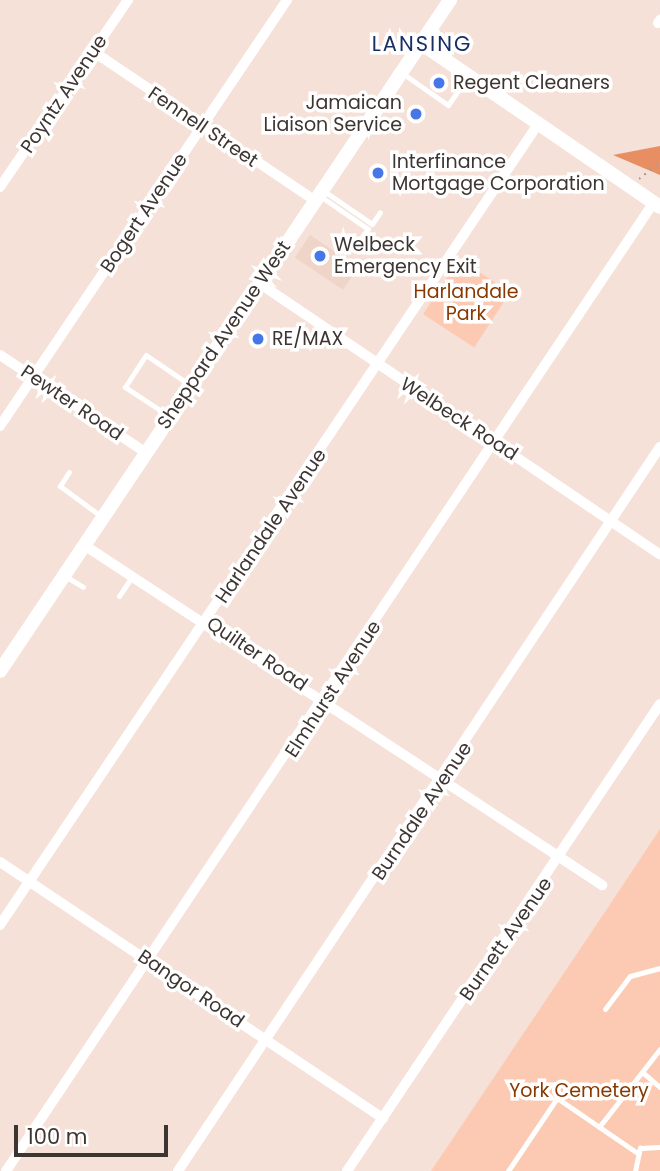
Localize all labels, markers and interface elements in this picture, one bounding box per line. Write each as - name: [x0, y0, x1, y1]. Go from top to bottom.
- street label: Poyntz Avenue: [16, 30, 112, 158]
- district label: LANSING: [373, 31, 471, 57]
- place label: Regent Cleaners: [453, 72, 610, 94]
- marker: Regent Cleaners: [431, 75, 447, 91]
- street label: Fennell Street: [144, 82, 262, 172]
- place label: Jamaican Liaison Service: [264, 92, 402, 136]
- marker: Jamaican Liaison Service: [408, 106, 424, 122]
- street label: Bogert Avenue: [96, 149, 192, 277]
- place label: Interfinance Mortgage Corporation: [392, 151, 605, 195]
- marker: Interfinance Mortgage Corporation: [370, 165, 386, 181]
- place label: Welbeck Emergency Exit: [334, 234, 477, 278]
- street label: Sheppard Avenue West: [152, 237, 296, 433]
- marker: Welbeck Emergency Exit: [312, 248, 328, 264]
- park label: Harlandale Park: [414, 281, 518, 325]
- place label: RE/MAX: [272, 328, 343, 350]
- marker: RE/MAX: [250, 331, 266, 347]
- street label: Pewter Road: [16, 360, 128, 446]
- street label: Welbeck Road: [396, 373, 522, 465]
- street label: Harlandale Avenue: [211, 444, 331, 608]
- street label: Quilter Road: [202, 612, 312, 696]
- street label: Elmhurst Avenue: [280, 616, 386, 762]
- street label: Burndale Avenue: [367, 738, 477, 884]
- street label: Burnett Avenue: [455, 873, 557, 1005]
- street label: Bangor Road: [134, 945, 248, 1033]
- park label: York Cemetery: [509, 1080, 649, 1102]
- scale bar: [18, 1112, 172, 1156]
- text: 100 m: [27, 1122, 87, 1151]

